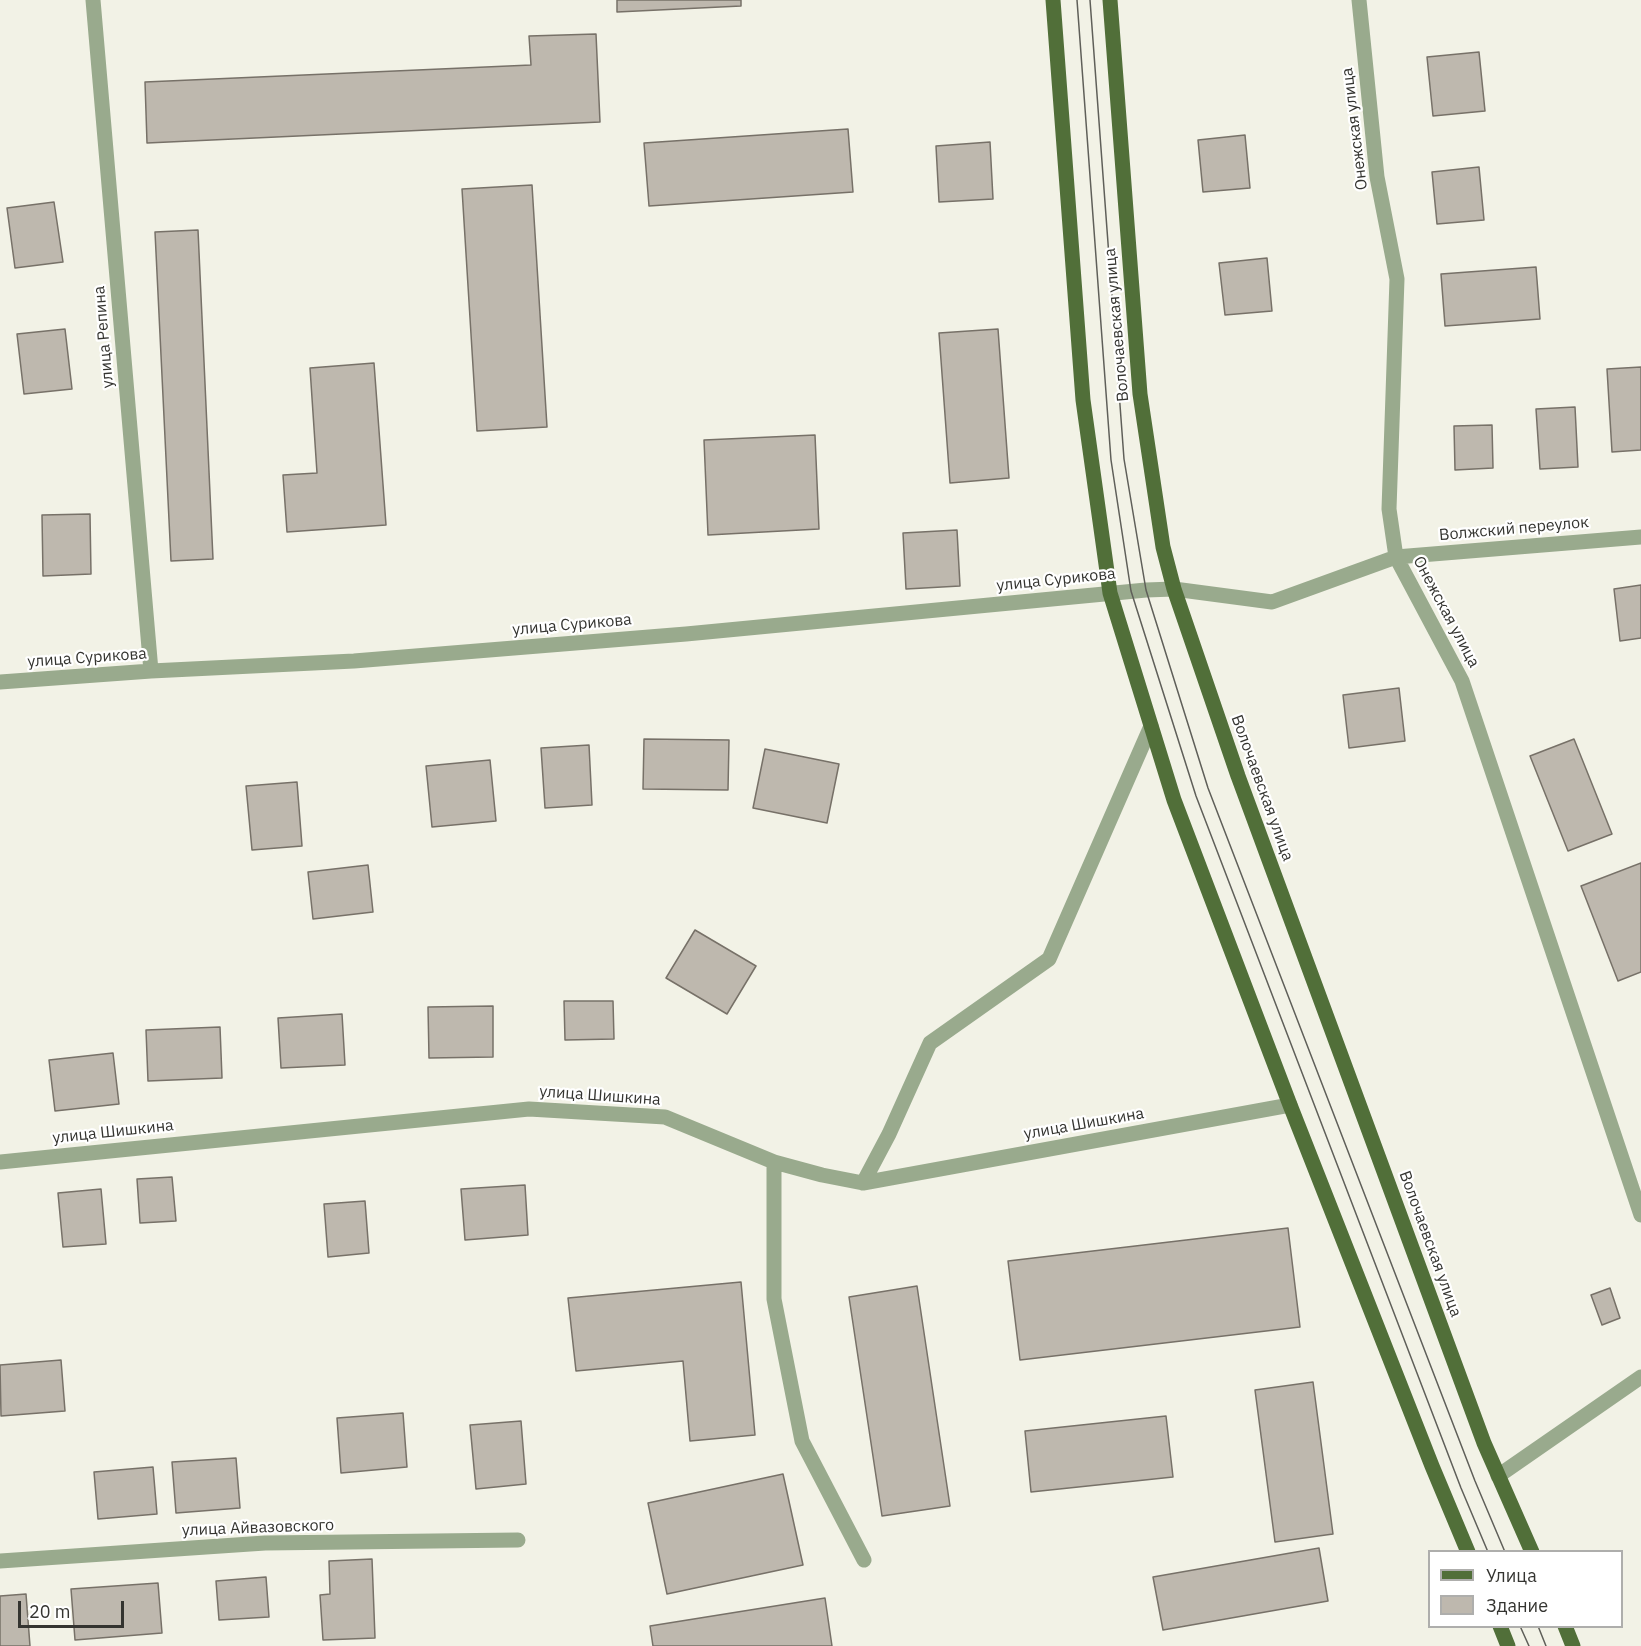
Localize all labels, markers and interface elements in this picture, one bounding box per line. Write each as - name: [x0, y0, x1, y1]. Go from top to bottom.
- street label: Онежская улица: [1338, 67, 1372, 191]
- street label: Волочаевская улица: [1101, 247, 1133, 403]
- street label: улица Репина: [90, 285, 118, 389]
- street label: Волжский переулок: [1438, 513, 1590, 545]
- street label: Онежская улица: [1409, 553, 1483, 671]
- street label: улица Сурикова: [996, 564, 1116, 596]
- street label: улица Сурикова: [512, 610, 632, 640]
- street label: улица Сурикова: [27, 644, 147, 672]
- street label: Волочаевская улица: [1227, 712, 1297, 864]
- street label: улица Шишкина: [539, 1082, 661, 1110]
- street label: улица Шишкина: [1022, 1104, 1146, 1144]
- street label: улица Шишкина: [51, 1116, 175, 1148]
- street label: Волочаевская улица: [1395, 1168, 1465, 1320]
- street label: улица Айвазовского: [182, 1516, 334, 1540]
- legend: [1428, 1550, 1623, 1628]
- text: Улица: [1486, 1564, 1537, 1587]
- scale bar: [21, 1589, 128, 1627]
- text: Здание: [1486, 1594, 1548, 1617]
- text: 20 m: [29, 1600, 71, 1623]

